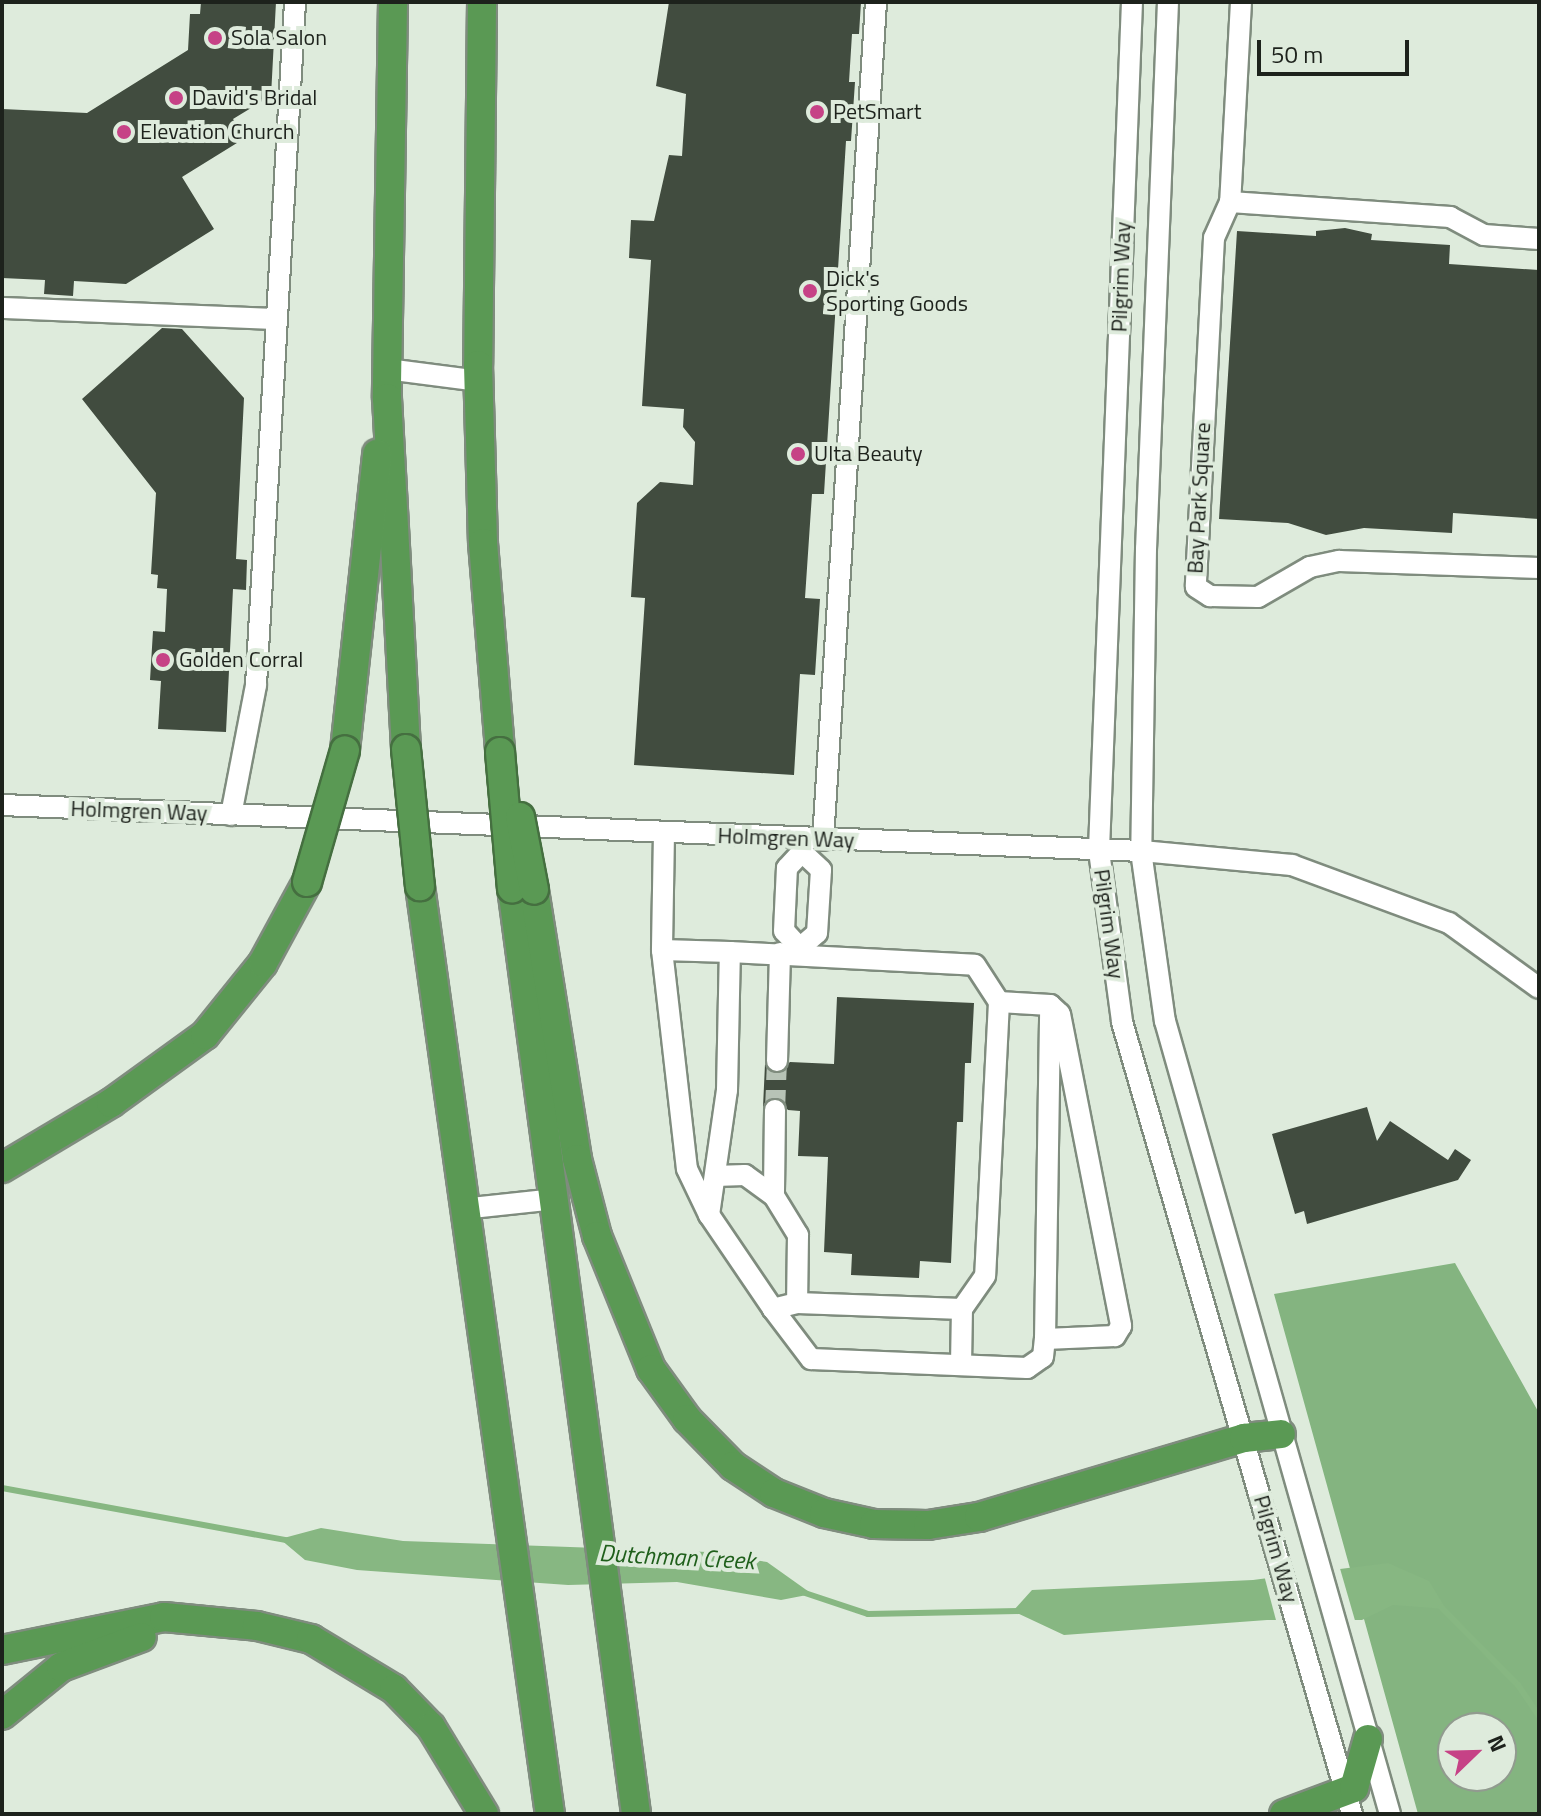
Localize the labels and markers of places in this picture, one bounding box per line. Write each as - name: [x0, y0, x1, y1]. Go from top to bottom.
- place label: Sola Salon: [231, 25, 327, 51]
- marker: Sola Salon: [206, 29, 224, 47]
- place label: David's Bridal: [192, 85, 317, 111]
- marker: David's Bridal: [167, 89, 185, 107]
- place label: PetSmart: [833, 99, 921, 125]
- marker: PetSmart: [808, 103, 826, 121]
- place label: Elevation Church: [140, 119, 295, 145]
- marker: Elevation Church: [115, 123, 133, 141]
- place label: Dick's Sporting Goods: [826, 265, 968, 316]
- marker: Dick's Sporting Goods: [801, 282, 819, 300]
- place label: Ulta Beauty: [814, 441, 923, 467]
- marker: Ulta Beauty: [789, 445, 807, 463]
- place label: Golden Corral: [179, 647, 303, 673]
- marker: Golden Corral: [154, 651, 172, 669]

